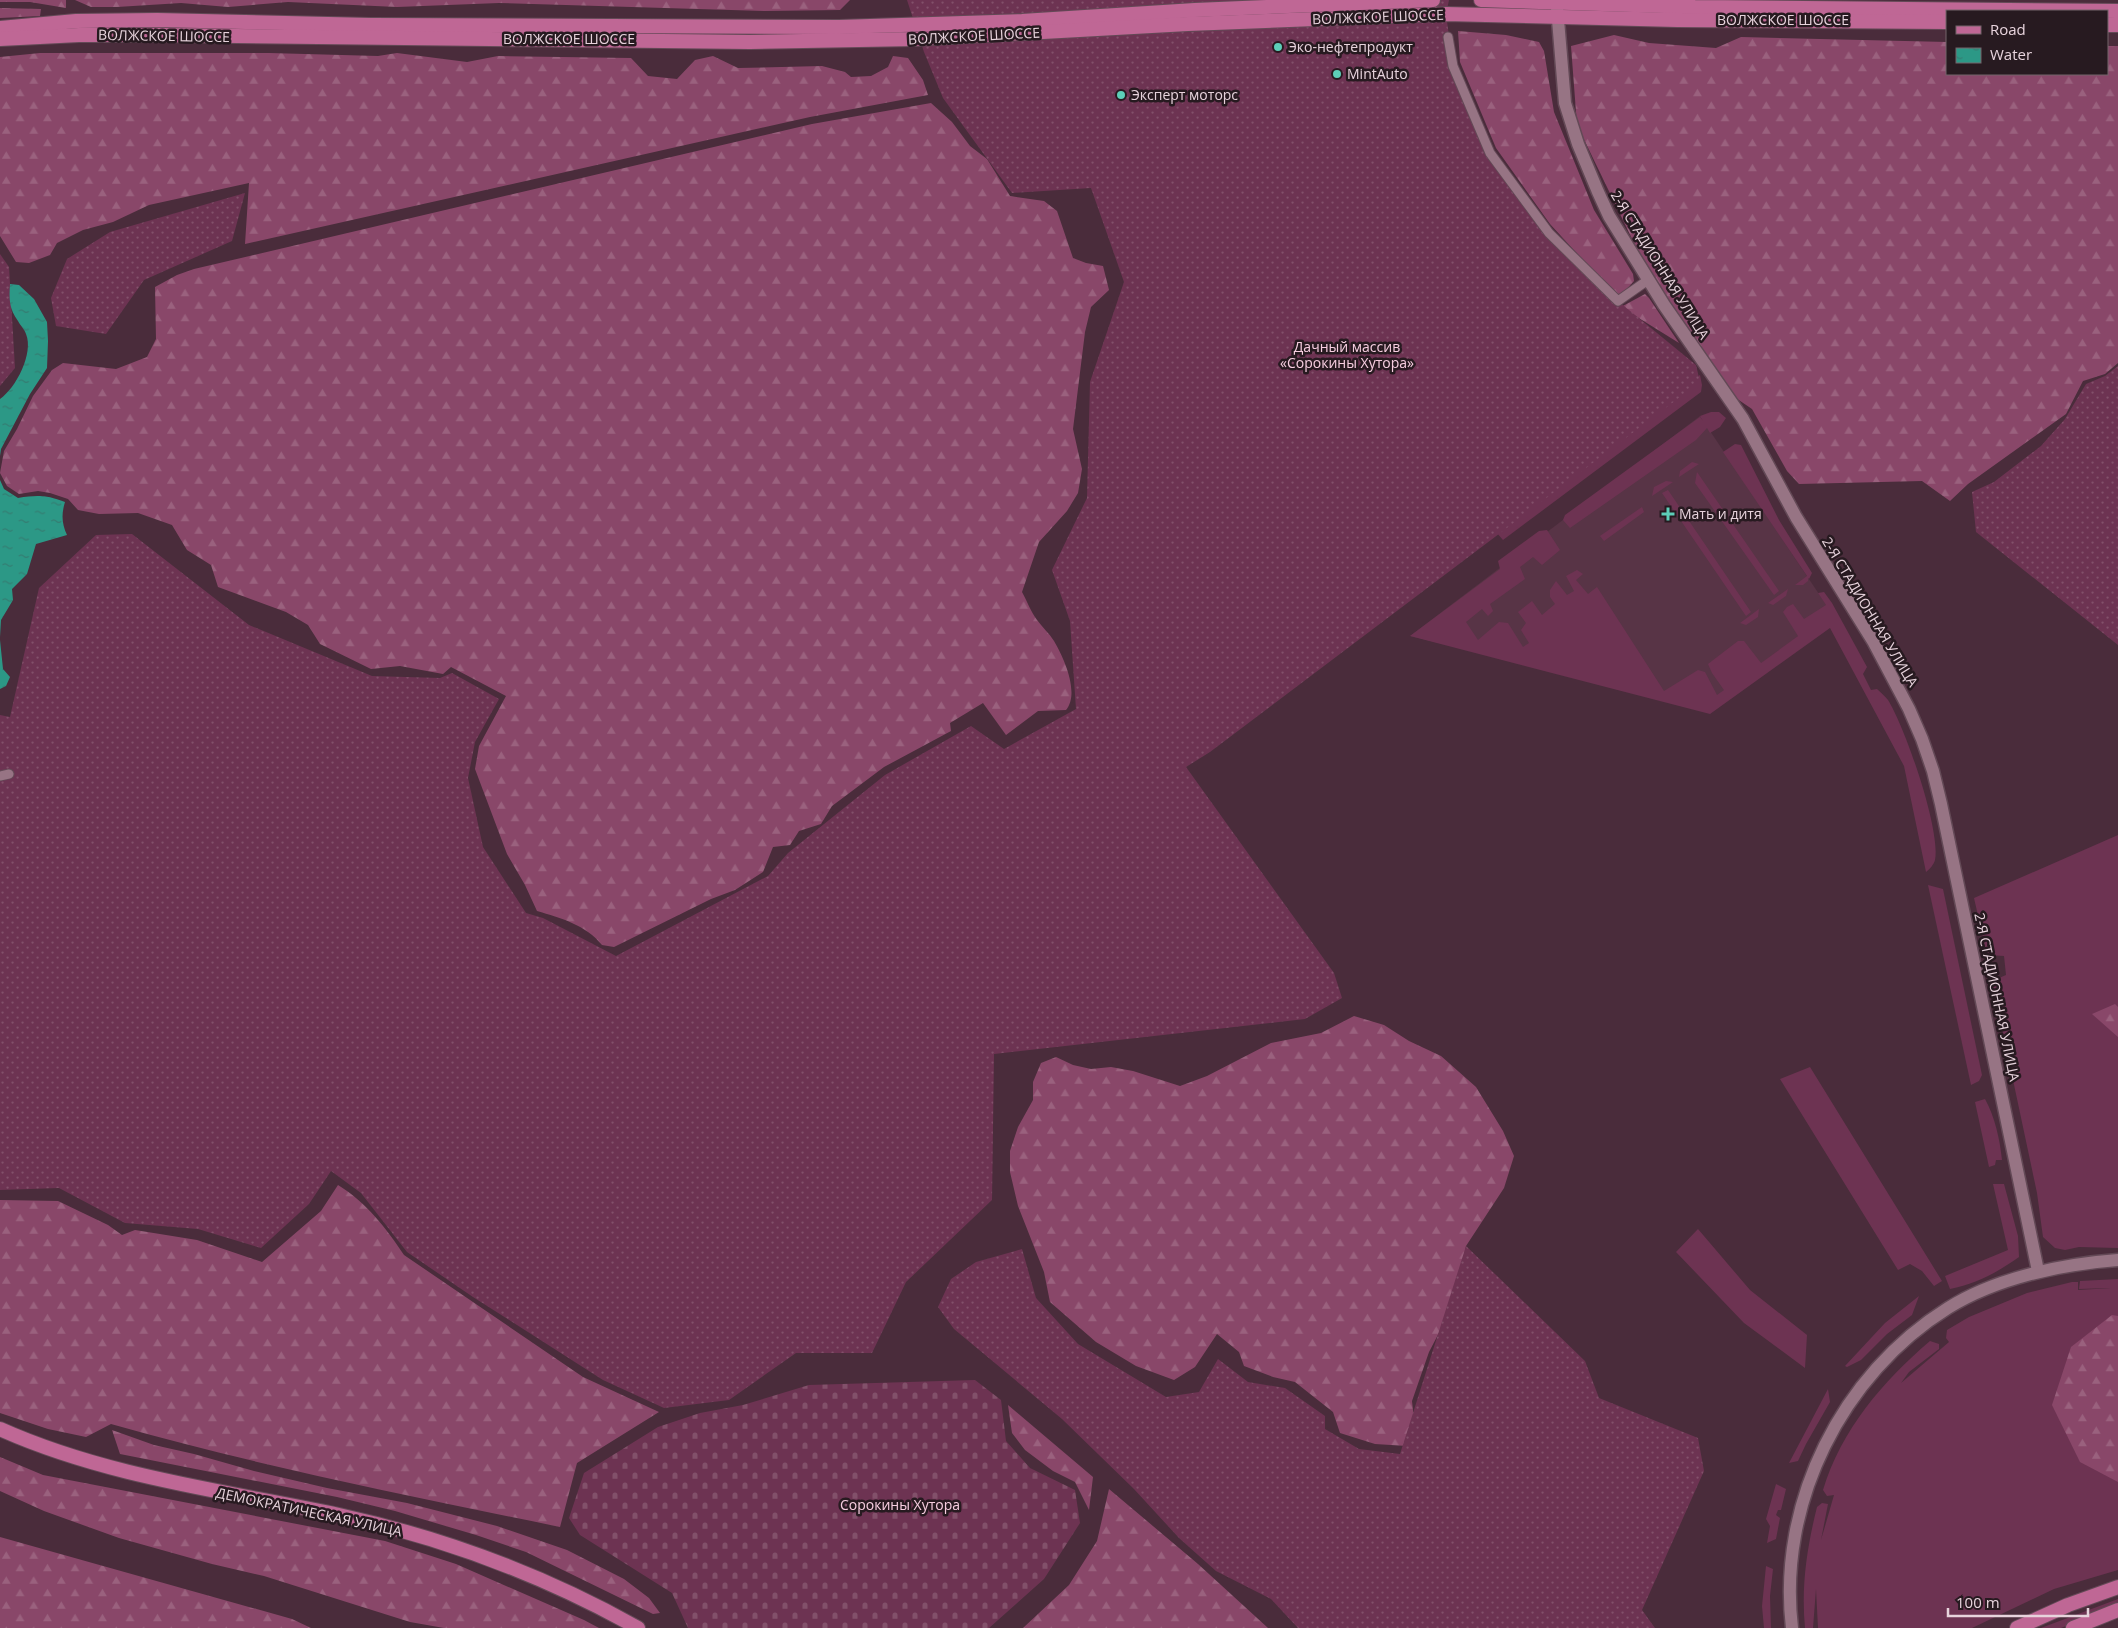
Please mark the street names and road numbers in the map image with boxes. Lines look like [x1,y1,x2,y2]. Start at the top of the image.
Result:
street label: ВОЛЖСКОЕ ШОССЕ [1312,5,1444,28]
street label: ВОЛЖСКОЕ ШОССЕ [1717,10,1849,29]
street label: ВОЛЖСКОЕ ШОССЕ [908,23,1040,48]
street label: ВОЛЖСКОЕ ШОССЕ [98,25,230,46]
street label: ВОЛЖСКОЕ ШОССЕ [503,29,635,48]
street label: 2-Я СТАДИОННАЯ УЛИЦА [1607,187,1714,343]
street label: 2-Я СТАДИОННАЯ УЛИЦА [1818,533,1923,690]
street label: 2-Я СТАДИОННАЯ УЛИЦА [1970,911,2025,1083]
street label: ДЕМОКРАТИЧЕСКАЯ УЛИЦА [214,1483,404,1541]

